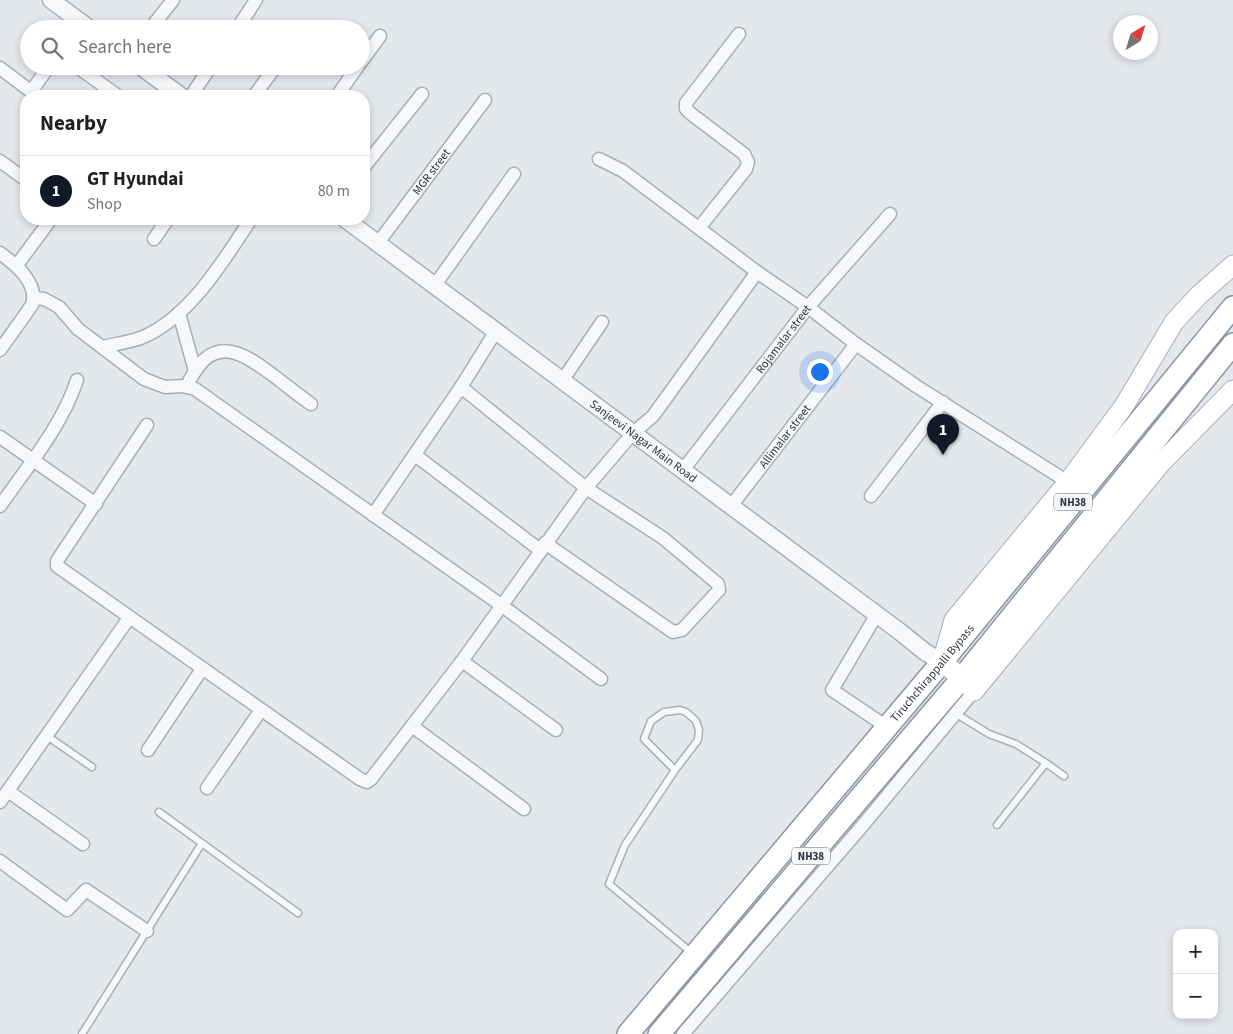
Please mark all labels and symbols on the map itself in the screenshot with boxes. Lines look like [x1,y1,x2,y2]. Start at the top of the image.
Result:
north arrow [1113,15,1158,60]
street label: MGR street [408,145,454,199]
street label: Rojamalar street [751,301,815,377]
your location [807,359,833,385]
street label: Sanjeevi Nagar Main Road [586,395,701,487]
street label: Allimalar street [755,401,815,472]
pin: 1 [927,414,959,455]
road number: NH38 [1054,494,1092,511]
street label: Tiruchchirappalli Bypass [886,621,978,726]
road number: NH38 [792,848,830,864]

